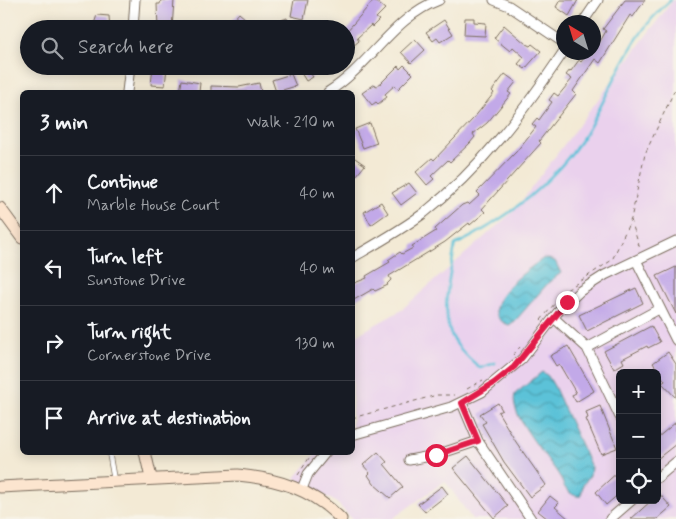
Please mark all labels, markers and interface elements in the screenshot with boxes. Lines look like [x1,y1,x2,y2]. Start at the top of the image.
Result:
north arrow [556,15,601,60]
search box [20,20,355,75]
icon: search [38,34,66,62]
text: Search here [78,35,174,60]
text: 3 min [40,109,88,137]
text: Walk · 210 m [247,112,335,133]
text: Continue [87,170,158,195]
icon: ahead [40,179,68,207]
text: 40 m [299,183,335,204]
text: Marble House Court [87,195,220,216]
text: Turn left [87,245,163,270]
icon: left [40,254,68,282]
text: 40 m [299,258,335,279]
text: Sunstone Drive [87,270,186,291]
route end [556,291,579,314]
text: Turn right [87,320,171,345]
icon: right [40,329,68,357]
text: 130 m [294,333,335,354]
text: Cornerstone Drive [87,345,211,366]
map controls [616,369,661,504]
button: + [616,369,661,414]
icon: arrive [40,404,68,432]
text: Arrive at destination [87,406,251,431]
button: − [616,414,661,459]
route start [425,444,448,467]
button: locate [616,459,661,504]

